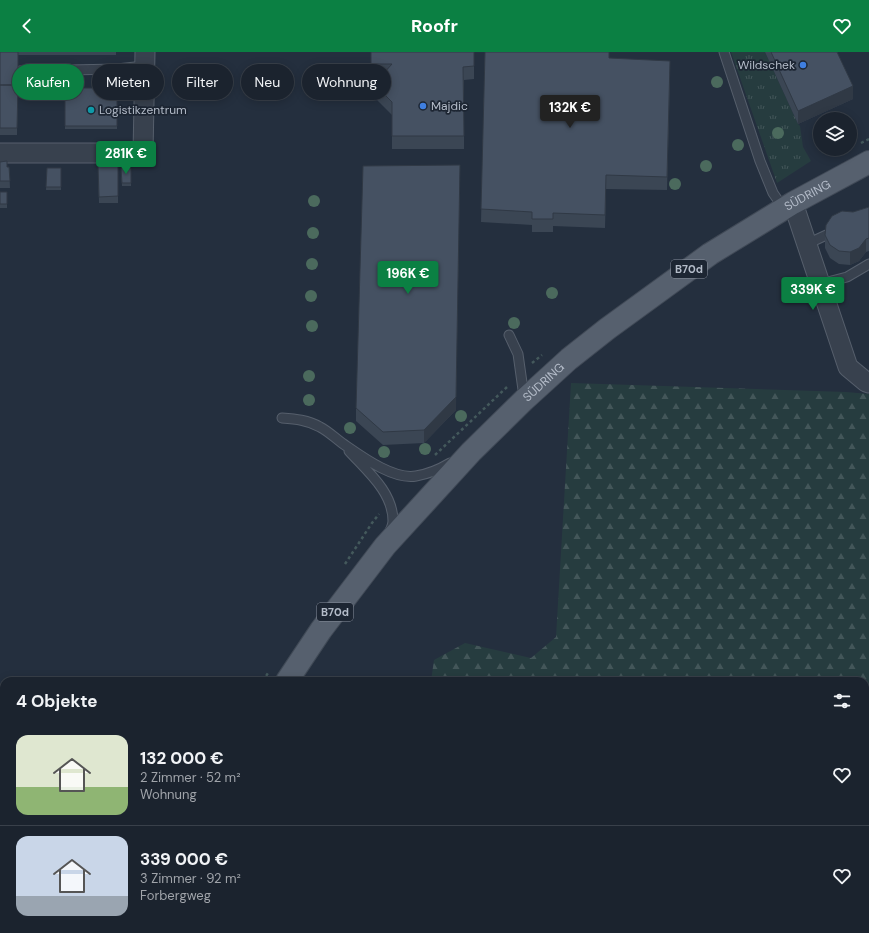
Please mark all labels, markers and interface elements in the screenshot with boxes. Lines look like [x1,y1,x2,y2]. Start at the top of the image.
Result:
text: Roofr [411,14,458,38]
icon: back [16,15,38,37]
icon: heart [831,15,853,37]
place label: Wildschek [738,57,795,73]
marker: Wildschek [798,60,808,70]
chip: Kaufen [12,64,84,100]
chip: Mieten [92,64,164,100]
chip: Filter [172,64,233,100]
chip: Neu [241,64,294,100]
chip: Wohnung [302,64,391,100]
pin: 132K € [537,95,603,129]
place label: Majdic [431,98,468,114]
text: 132K € [549,99,591,116]
marker: Majdic [418,101,428,111]
place label: Logistikzentrum [99,102,187,118]
marker: Logistikzentrum [86,105,96,115]
map controls [813,112,857,156]
button: layers [813,112,857,156]
pin: 281K € [93,141,159,175]
text: 281K € [105,145,147,162]
street label: SÜDRING [781,176,833,214]
road number: B70d [671,260,707,278]
pin: 196K € [375,261,441,295]
text: 196K € [386,265,430,282]
pin: 339K € [780,277,846,311]
text: 339K € [790,281,836,298]
street label: SÜDRING [520,359,568,405]
road number: B70d [317,603,353,621]
text: 4 Objekte [16,690,98,712]
icon: filters [831,690,853,712]
text: 132 000 € [140,747,224,769]
icon: home [48,751,96,799]
icon: heart [831,764,853,786]
text: 2 Zimmer · 52 m² [140,769,240,786]
text: Wohnung [140,786,197,803]
text: 339 000 € [140,848,228,870]
icon: home [48,852,96,900]
icon: heart [831,865,853,887]
text: 3 Zimmer · 92 m² [140,870,241,887]
text: Forbergweg [140,887,211,904]

